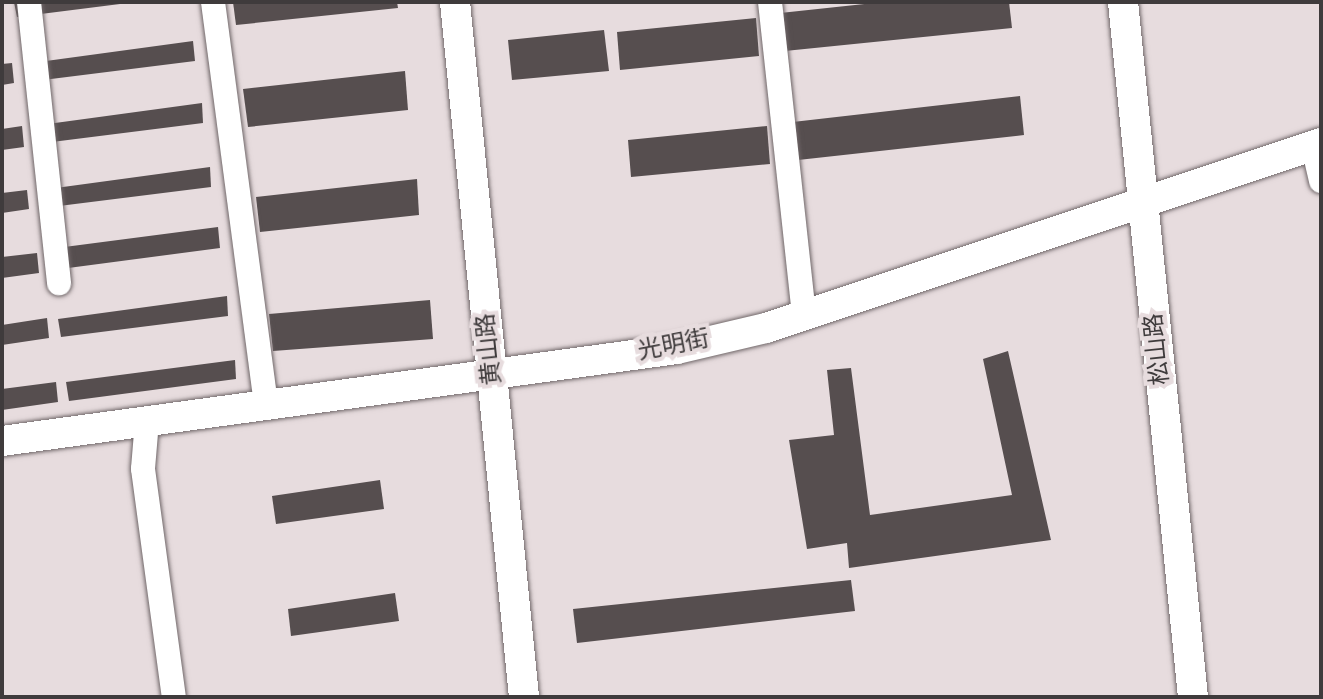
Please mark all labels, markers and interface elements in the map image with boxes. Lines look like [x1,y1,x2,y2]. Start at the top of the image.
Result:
street label: 黄山路 [473,312,509,386]
street label: 松山路 [1141,312,1177,386]
street label: 光明街 [636,326,712,368]

